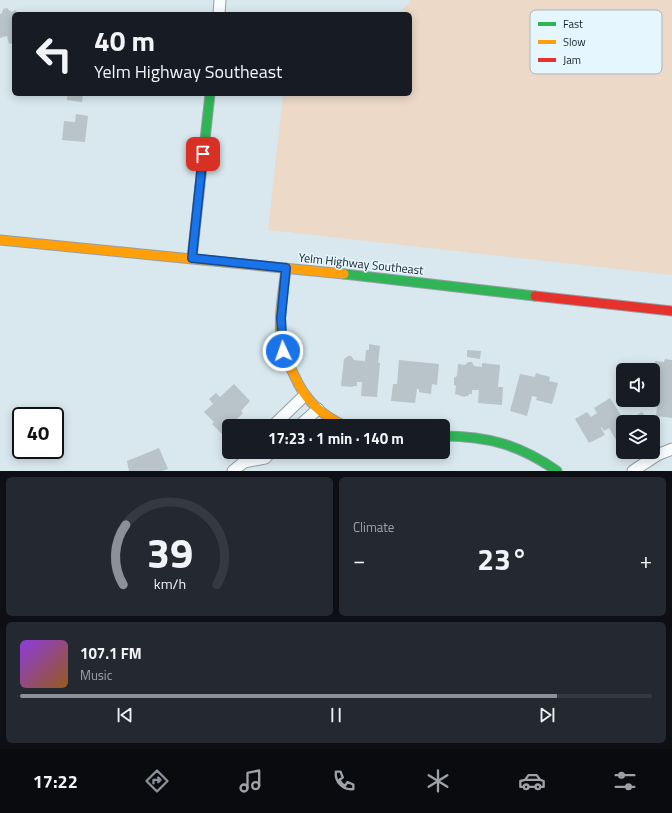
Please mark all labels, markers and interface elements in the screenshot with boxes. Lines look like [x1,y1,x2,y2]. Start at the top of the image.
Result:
legend [530,10,662,74]
text: Fast [563,16,583,32]
text: 40 m [94,19,155,62]
icon: left [28,28,80,80]
text: Slow [563,34,586,50]
text: Jam [563,52,581,68]
text: Yelm Highway Southeast [94,58,282,85]
pin [186,137,220,171]
icon: arrive [192,143,214,165]
street label: Yelm Highway Southeast [298,247,425,280]
position arrow [262,330,304,372]
map controls [616,363,660,459]
button: sound [616,363,660,407]
speed limit sign: 40 [12,407,64,459]
button: layers [616,415,660,459]
text: 17:23 · 1 min · 140 m [268,427,404,450]
text: Climate [353,517,394,537]
text: 39 [146,520,193,583]
text: 23° [477,536,528,582]
text: − [353,543,365,577]
text: + [640,543,652,577]
text: km/h [153,572,186,594]
text: 107.1 FM [80,642,142,665]
text: Music [80,665,112,685]
icon: previous [114,704,136,726]
icon: pause [325,704,347,726]
icon: next [536,704,558,726]
icon: directions [143,767,171,795]
icon: music [237,767,265,795]
icon: phone [330,767,358,795]
icon: climate [424,767,452,795]
icon: car [518,767,546,795]
icon: filters [611,767,639,795]
text: 17:22 [33,768,78,795]

